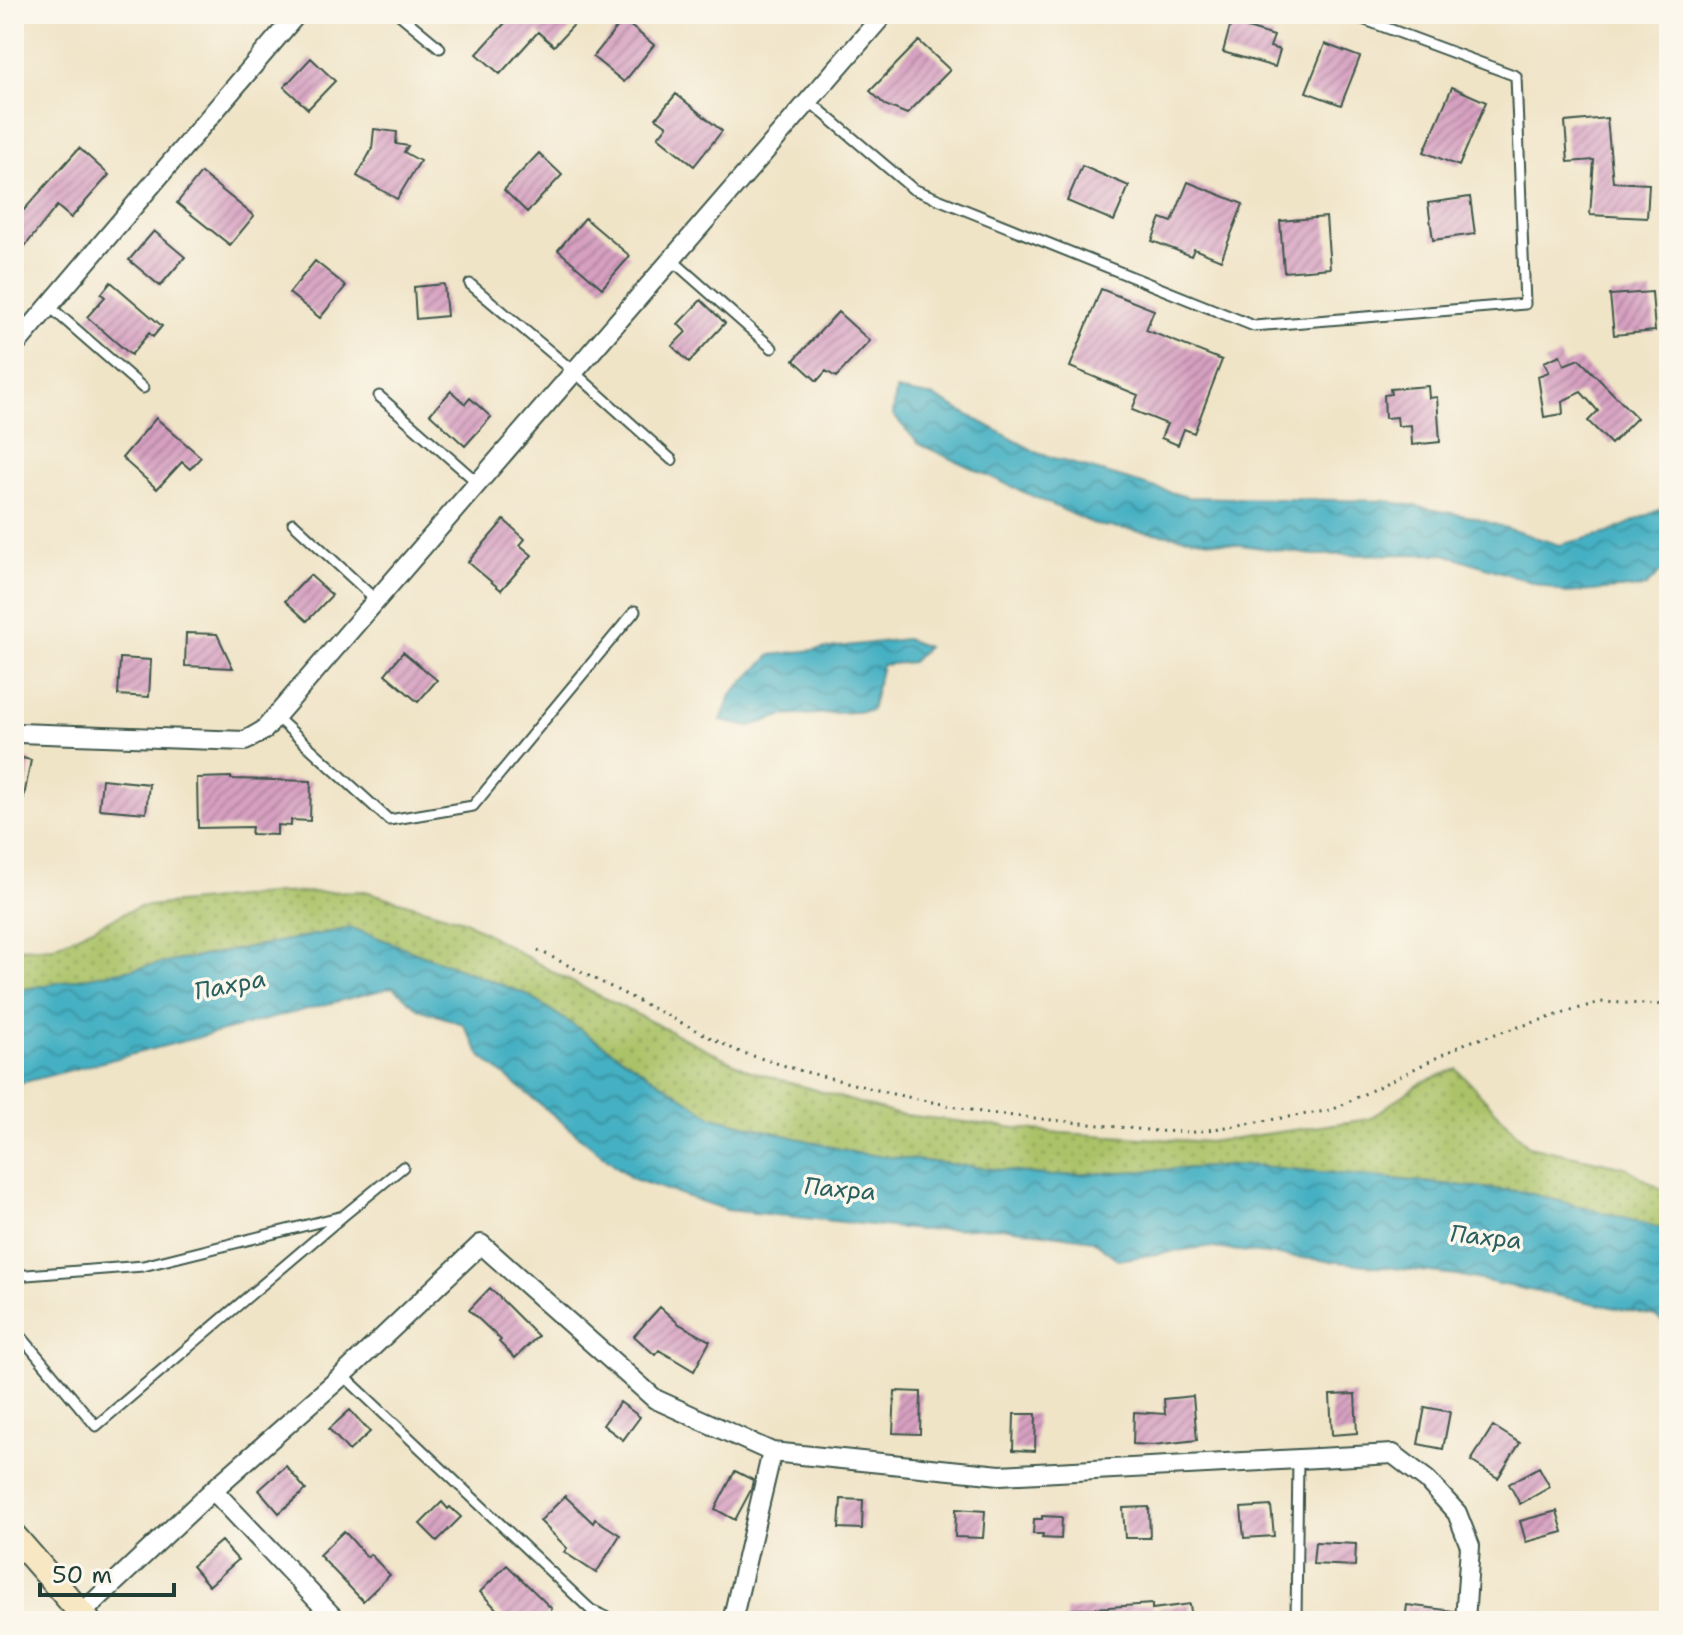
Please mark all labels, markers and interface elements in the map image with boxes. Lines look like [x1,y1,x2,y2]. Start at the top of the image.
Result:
water label: Пахра [191,962,269,1008]
water label: Пахра [803,1170,877,1208]
water label: Пахра [1448,1217,1524,1257]
scale bar [40,1547,174,1597]
text: 50 m [52,1559,112,1591]

